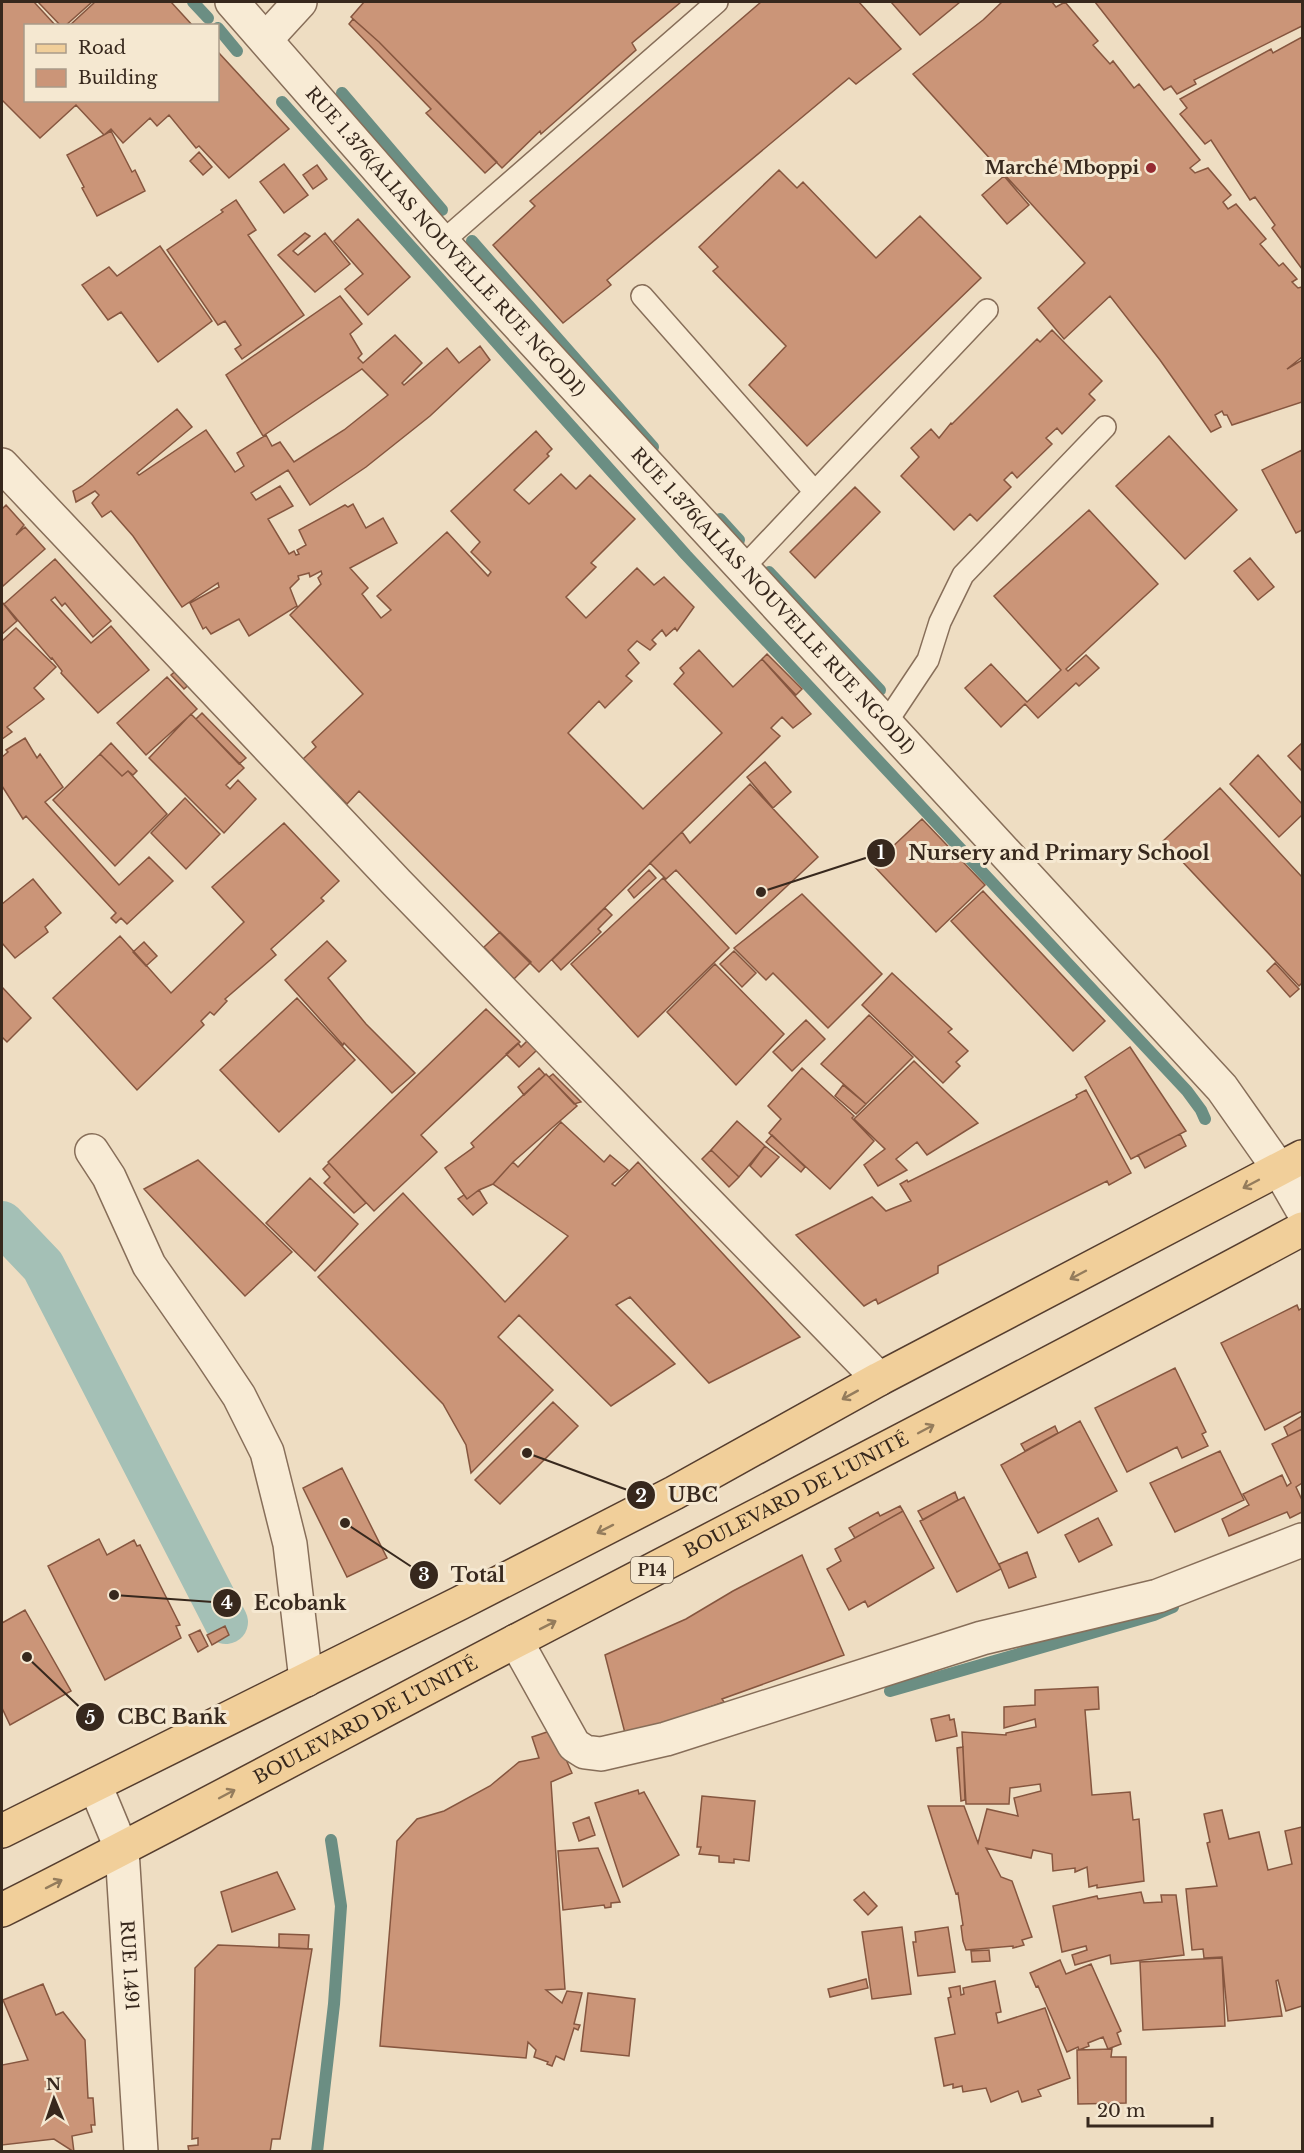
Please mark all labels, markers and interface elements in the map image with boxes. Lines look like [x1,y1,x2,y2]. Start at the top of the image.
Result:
legend [24,24,219,102]
text: Road [78,37,126,59]
text: Building [78,67,157,89]
street label: RUE 1.376(ALIAS NOUVELLE RUE NGODI) [301,83,590,401]
place label: Marché Mboppi [985,157,1139,179]
marker: Marché Mboppi [1144,161,1158,175]
street label: RUE 1.376(ALIAS NOUVELLE RUE NGODI) [626,443,919,758]
callout: Nursery and Primary School [866,834,1222,872]
text: Nursery and Primary School [908,841,1210,865]
text: 1 [877,842,885,864]
one-way arrow [1242,1179,1260,1190]
one-way arrow [1069,1269,1087,1281]
one-way arrow [842,1390,859,1402]
one-way arrow [917,1423,934,1435]
street label: BOULEVARD DE L'UNITÉ [680,1427,912,1563]
callout: UBC [626,1476,730,1514]
text: UBC [668,1483,718,1507]
text: 2 [635,1485,647,1507]
one-way arrow [597,1523,614,1535]
callout: Total [409,1556,517,1594]
road number: P14 [631,1557,673,1583]
text: Total [451,1563,505,1587]
text: 3 [418,1564,430,1586]
callout: Ecobank [212,1584,358,1622]
text: Ecobank [254,1591,347,1615]
text: 4 [221,1592,233,1614]
one-way arrow [538,1618,556,1630]
street label: BOULEVARD DE L'UNITÉ [250,1651,481,1789]
callout: CBC Bank [75,1698,238,1736]
text: CBC Bank [117,1705,227,1729]
text: 5 [85,1707,95,1729]
one-way arrow [218,1788,236,1800]
one-way arrow [44,1878,62,1890]
street label: RUE 1.491 [115,1920,143,2011]
north arrow [24,2069,84,2129]
text: N [46,2074,61,2094]
scale bar [1088,2090,1212,2128]
text: 20 m [1097,2100,1145,2122]

